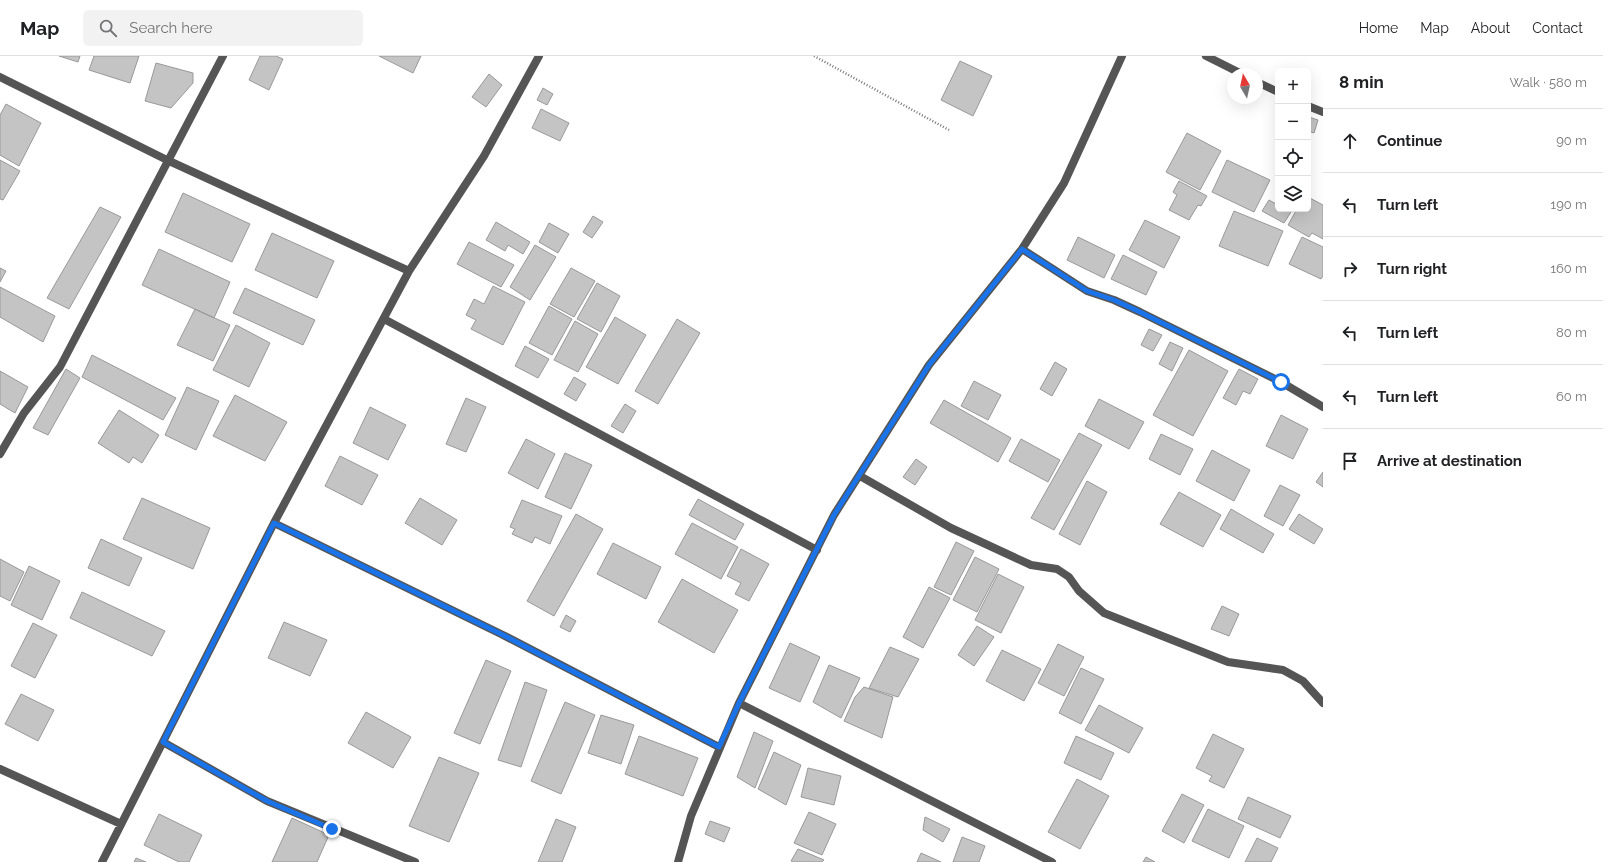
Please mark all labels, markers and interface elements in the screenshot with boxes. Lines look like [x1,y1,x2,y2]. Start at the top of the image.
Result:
search box [83,10,363,46]
text: Map [20,17,59,39]
icon: search [97,17,119,39]
text: Search here [129,19,213,37]
text: Home [1359,20,1398,36]
text: Map [1420,20,1449,36]
text: About [1471,20,1510,36]
text: Contact [1532,20,1583,36]
north arrow [1227,68,1263,104]
map controls [1275,68,1311,212]
button: + [1275,68,1311,104]
text: 8 min [1339,72,1384,92]
text: Walk · 580 m [1509,75,1587,90]
button: − [1275,104,1311,140]
icon: ahead [1339,130,1361,152]
text: Continue [1377,132,1442,150]
text: 90 m [1556,133,1587,148]
button: locate [1275,140,1311,176]
button: layers [1275,176,1311,212]
icon: left [1339,194,1361,216]
text: Turn left [1377,196,1438,214]
text: 190 m [1551,197,1587,212]
icon: right [1339,258,1361,280]
text: Turn right [1377,260,1447,278]
text: 160 m [1550,261,1587,276]
icon: left [1339,322,1361,344]
text: Turn left [1377,324,1438,342]
text: 80 m [1556,325,1587,340]
route start [1272,373,1290,391]
icon: left [1339,386,1361,408]
text: Turn left [1377,388,1438,406]
text: 60 m [1556,389,1587,404]
icon: arrive [1339,450,1361,472]
text: Arrive at destination [1377,452,1522,470]
route end [323,820,341,838]

